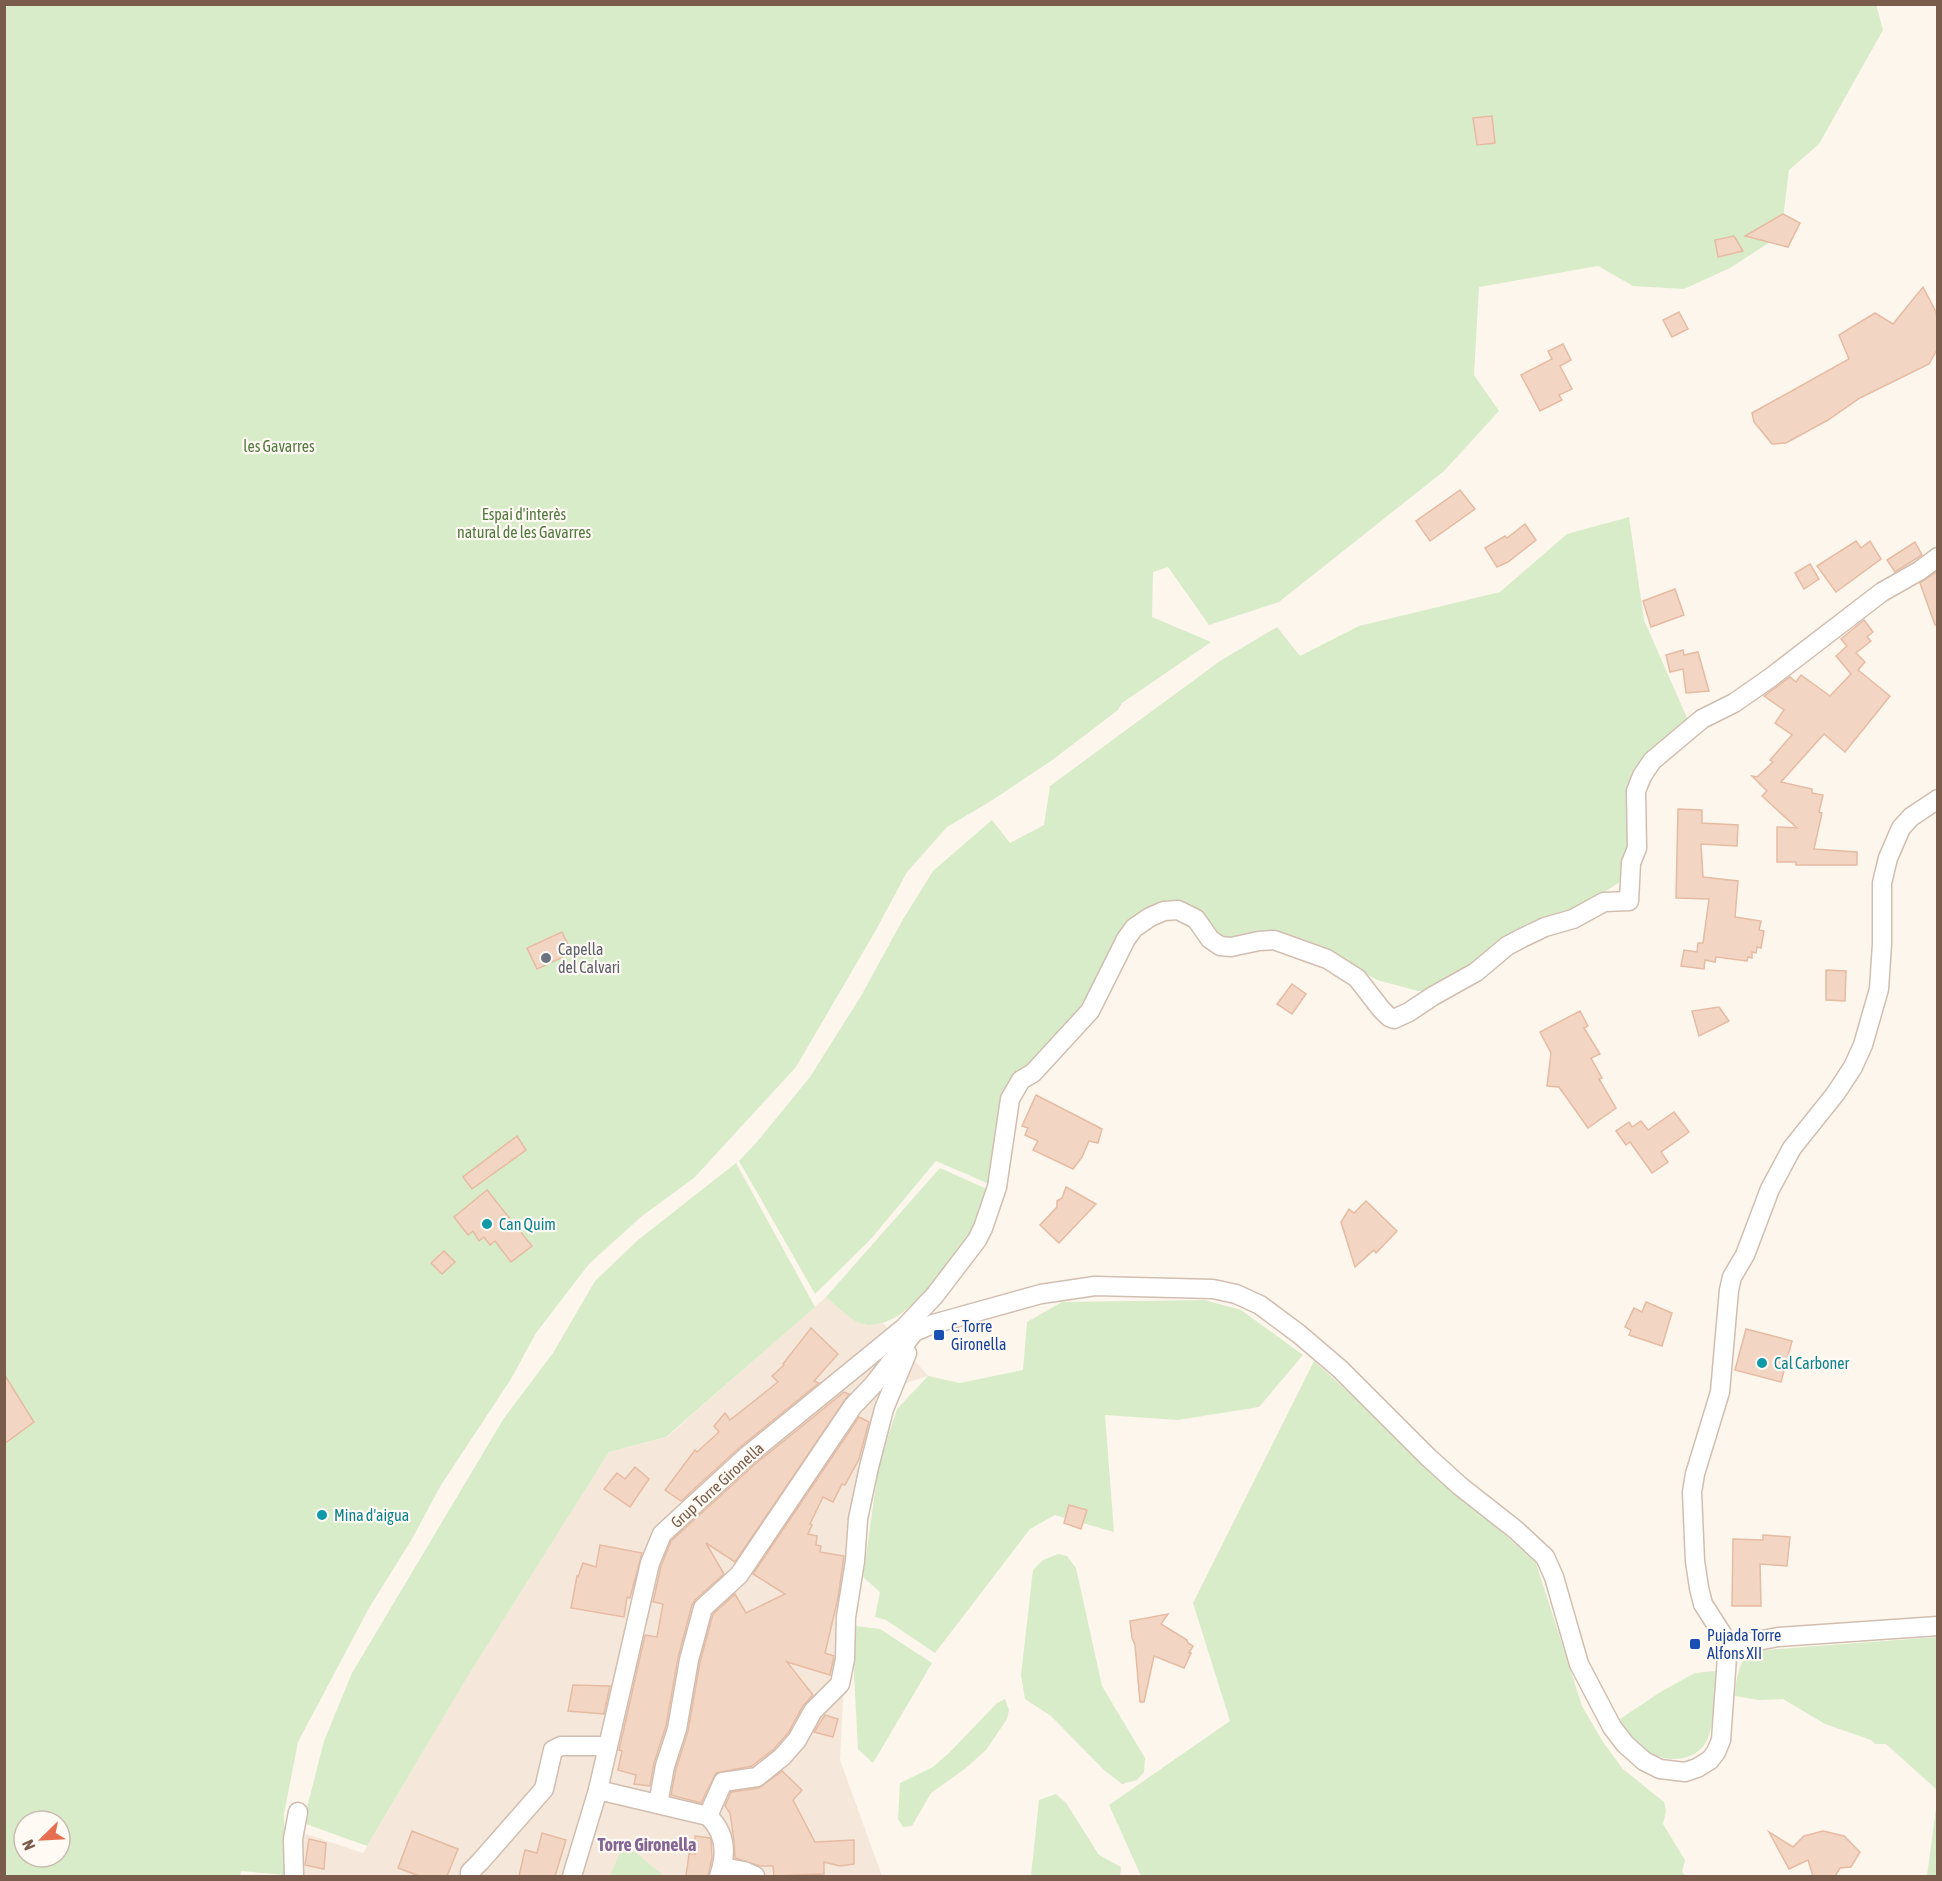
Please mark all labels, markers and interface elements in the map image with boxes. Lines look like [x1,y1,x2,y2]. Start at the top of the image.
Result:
park label: les Gavarres [243,437,315,455]
park label: Espai d'interès natural de les Gavarres [457,505,591,541]
place label: Capella del Calvari [558,940,620,976]
marker: Capella del Calvari [539,951,553,965]
place label: Can Quim [499,1215,556,1233]
marker: Can Quim [480,1217,494,1231]
place label: c. Torre Gironella [951,1317,1006,1353]
marker: c. Torre Gironella [932,1328,946,1342]
place label: Cal Carboner [1774,1354,1850,1372]
marker: Cal Carboner [1755,1356,1769,1370]
street label: Grup Torre Gironella [667,1439,768,1532]
place label: Mina d'aigua [334,1506,409,1525]
marker: Mina d'aigua [315,1508,329,1522]
place label: Pujada Torre Alfons XII [1707,1626,1781,1662]
marker: Pujada Torre Alfons XII [1688,1637,1702,1651]
north arrow [12,1809,72,1869]
district label: Torre Gironella [598,1834,696,1855]
text: N [18,1837,38,1853]

